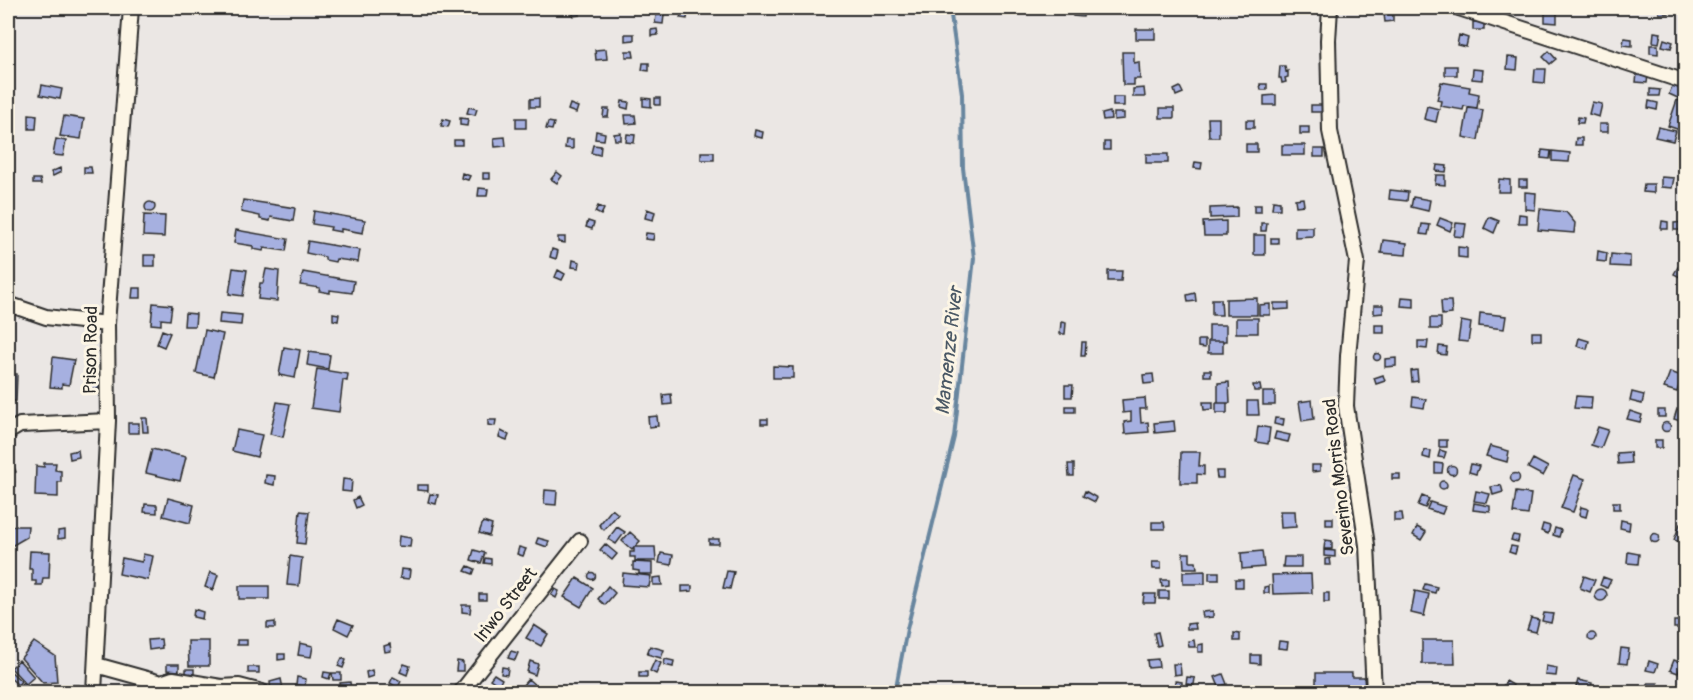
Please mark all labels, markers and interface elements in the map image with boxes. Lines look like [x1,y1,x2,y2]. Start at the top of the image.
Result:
water label: Mamenze River [930,283,968,416]
street label: Prison Road [79,306,103,394]
street label: Severino Morris Road [1318,397,1360,557]
street label: Iriwo Street [469,562,543,647]

